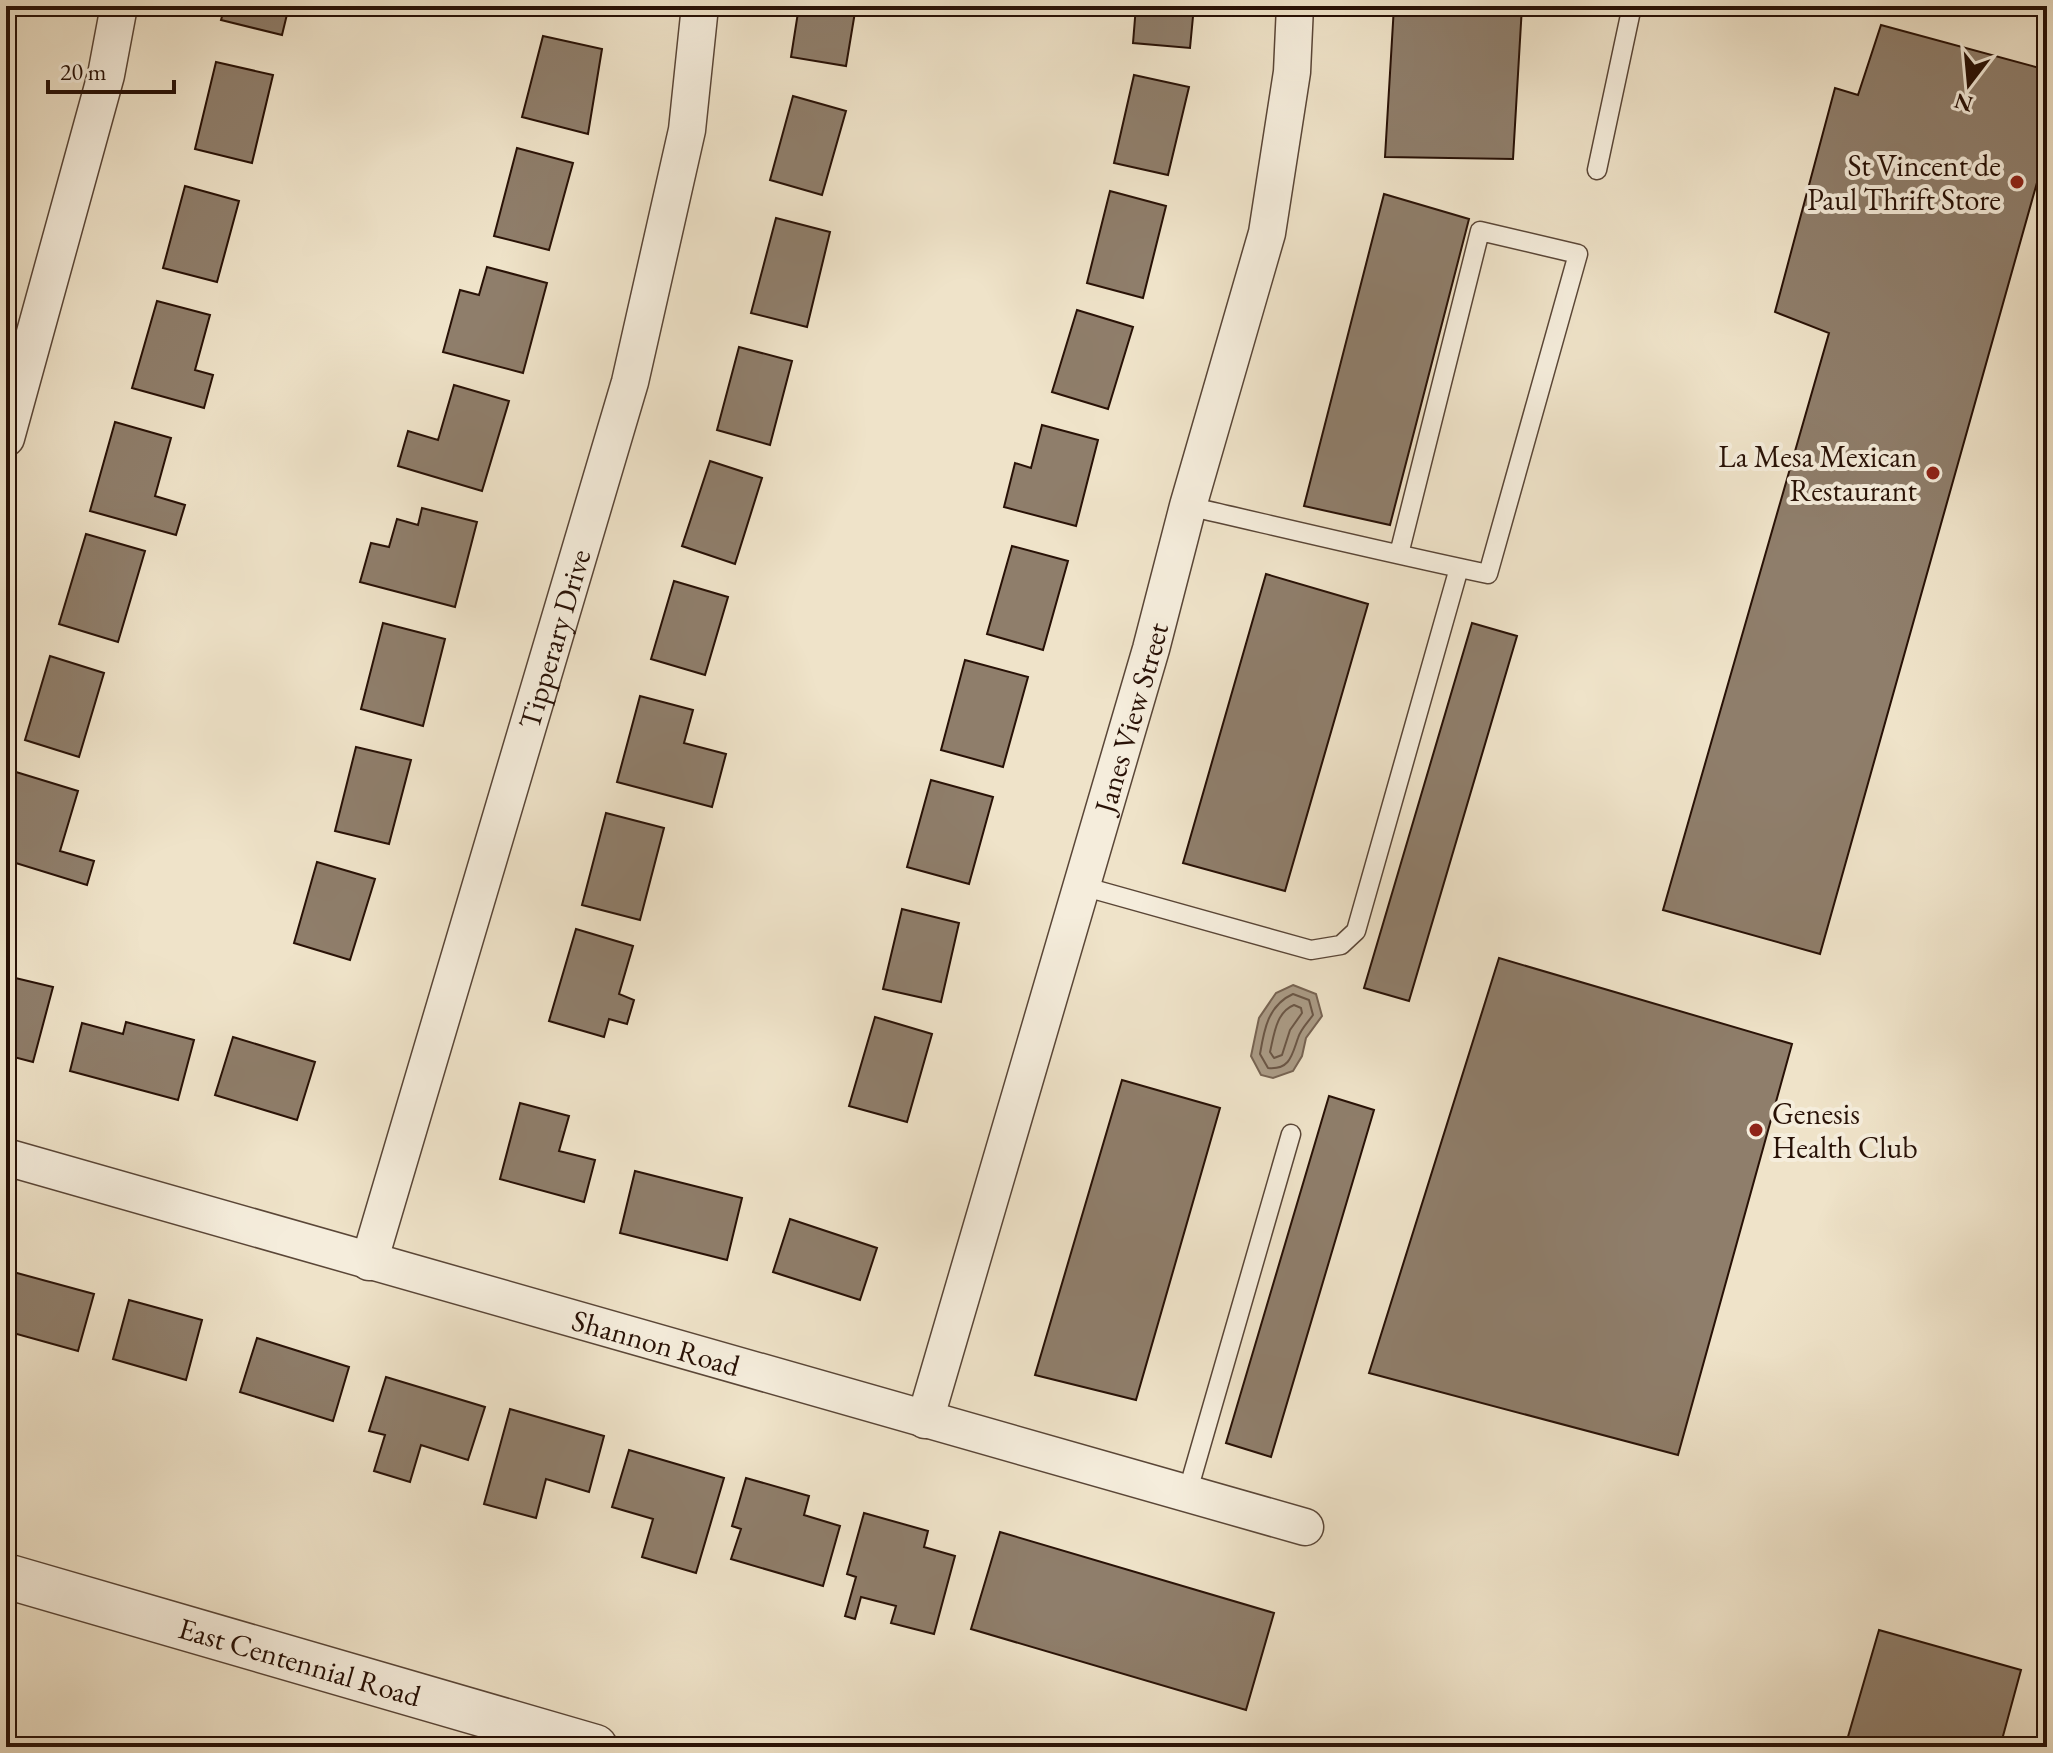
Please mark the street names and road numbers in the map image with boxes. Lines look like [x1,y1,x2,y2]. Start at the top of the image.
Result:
street label: Tipperary Drive [509,544,599,733]
street label: Janes View Street [1084,618,1177,820]
street label: Shannon Road [568,1300,745,1385]
street label: East Centennial Road [174,1608,426,1715]

